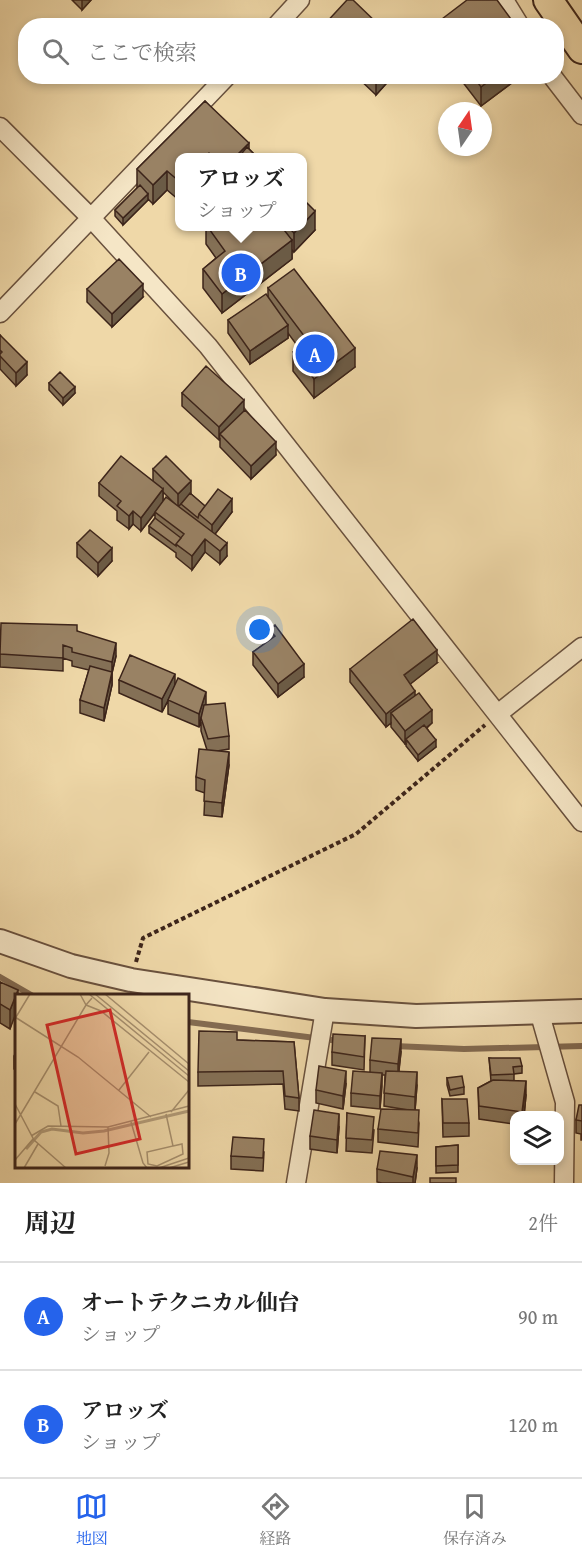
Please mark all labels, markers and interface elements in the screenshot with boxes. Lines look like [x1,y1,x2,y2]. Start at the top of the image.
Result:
search box [18,18,564,84]
icon: search [39,35,72,68]
text: ここで検索 [87,36,197,68]
north arrow [438,102,492,156]
popup [175,153,307,231]
text: アロッズ [197,162,285,194]
text: ショップ [197,195,277,224]
pin: B [222,250,260,296]
pin: A [296,332,334,376]
your location [245,615,274,644]
inset map [15,994,189,1168]
map controls [510,1111,564,1165]
button: layers [510,1111,564,1165]
text: 周辺 [24,1203,76,1242]
text: 2件 [528,1208,558,1237]
text: オートテクニカル仙台 [81,1286,300,1318]
text: A [37,1302,50,1331]
text: 90 m [518,1302,558,1331]
text: ショップ [81,1319,161,1348]
text: アロッズ [81,1394,169,1426]
text: B [37,1410,50,1439]
text: 120 m [508,1410,558,1439]
text: ショップ [81,1427,161,1456]
tab: 地図 [75,1490,108,1550]
tab: 経路 [259,1490,292,1550]
tab: 保存済み [443,1490,507,1550]

